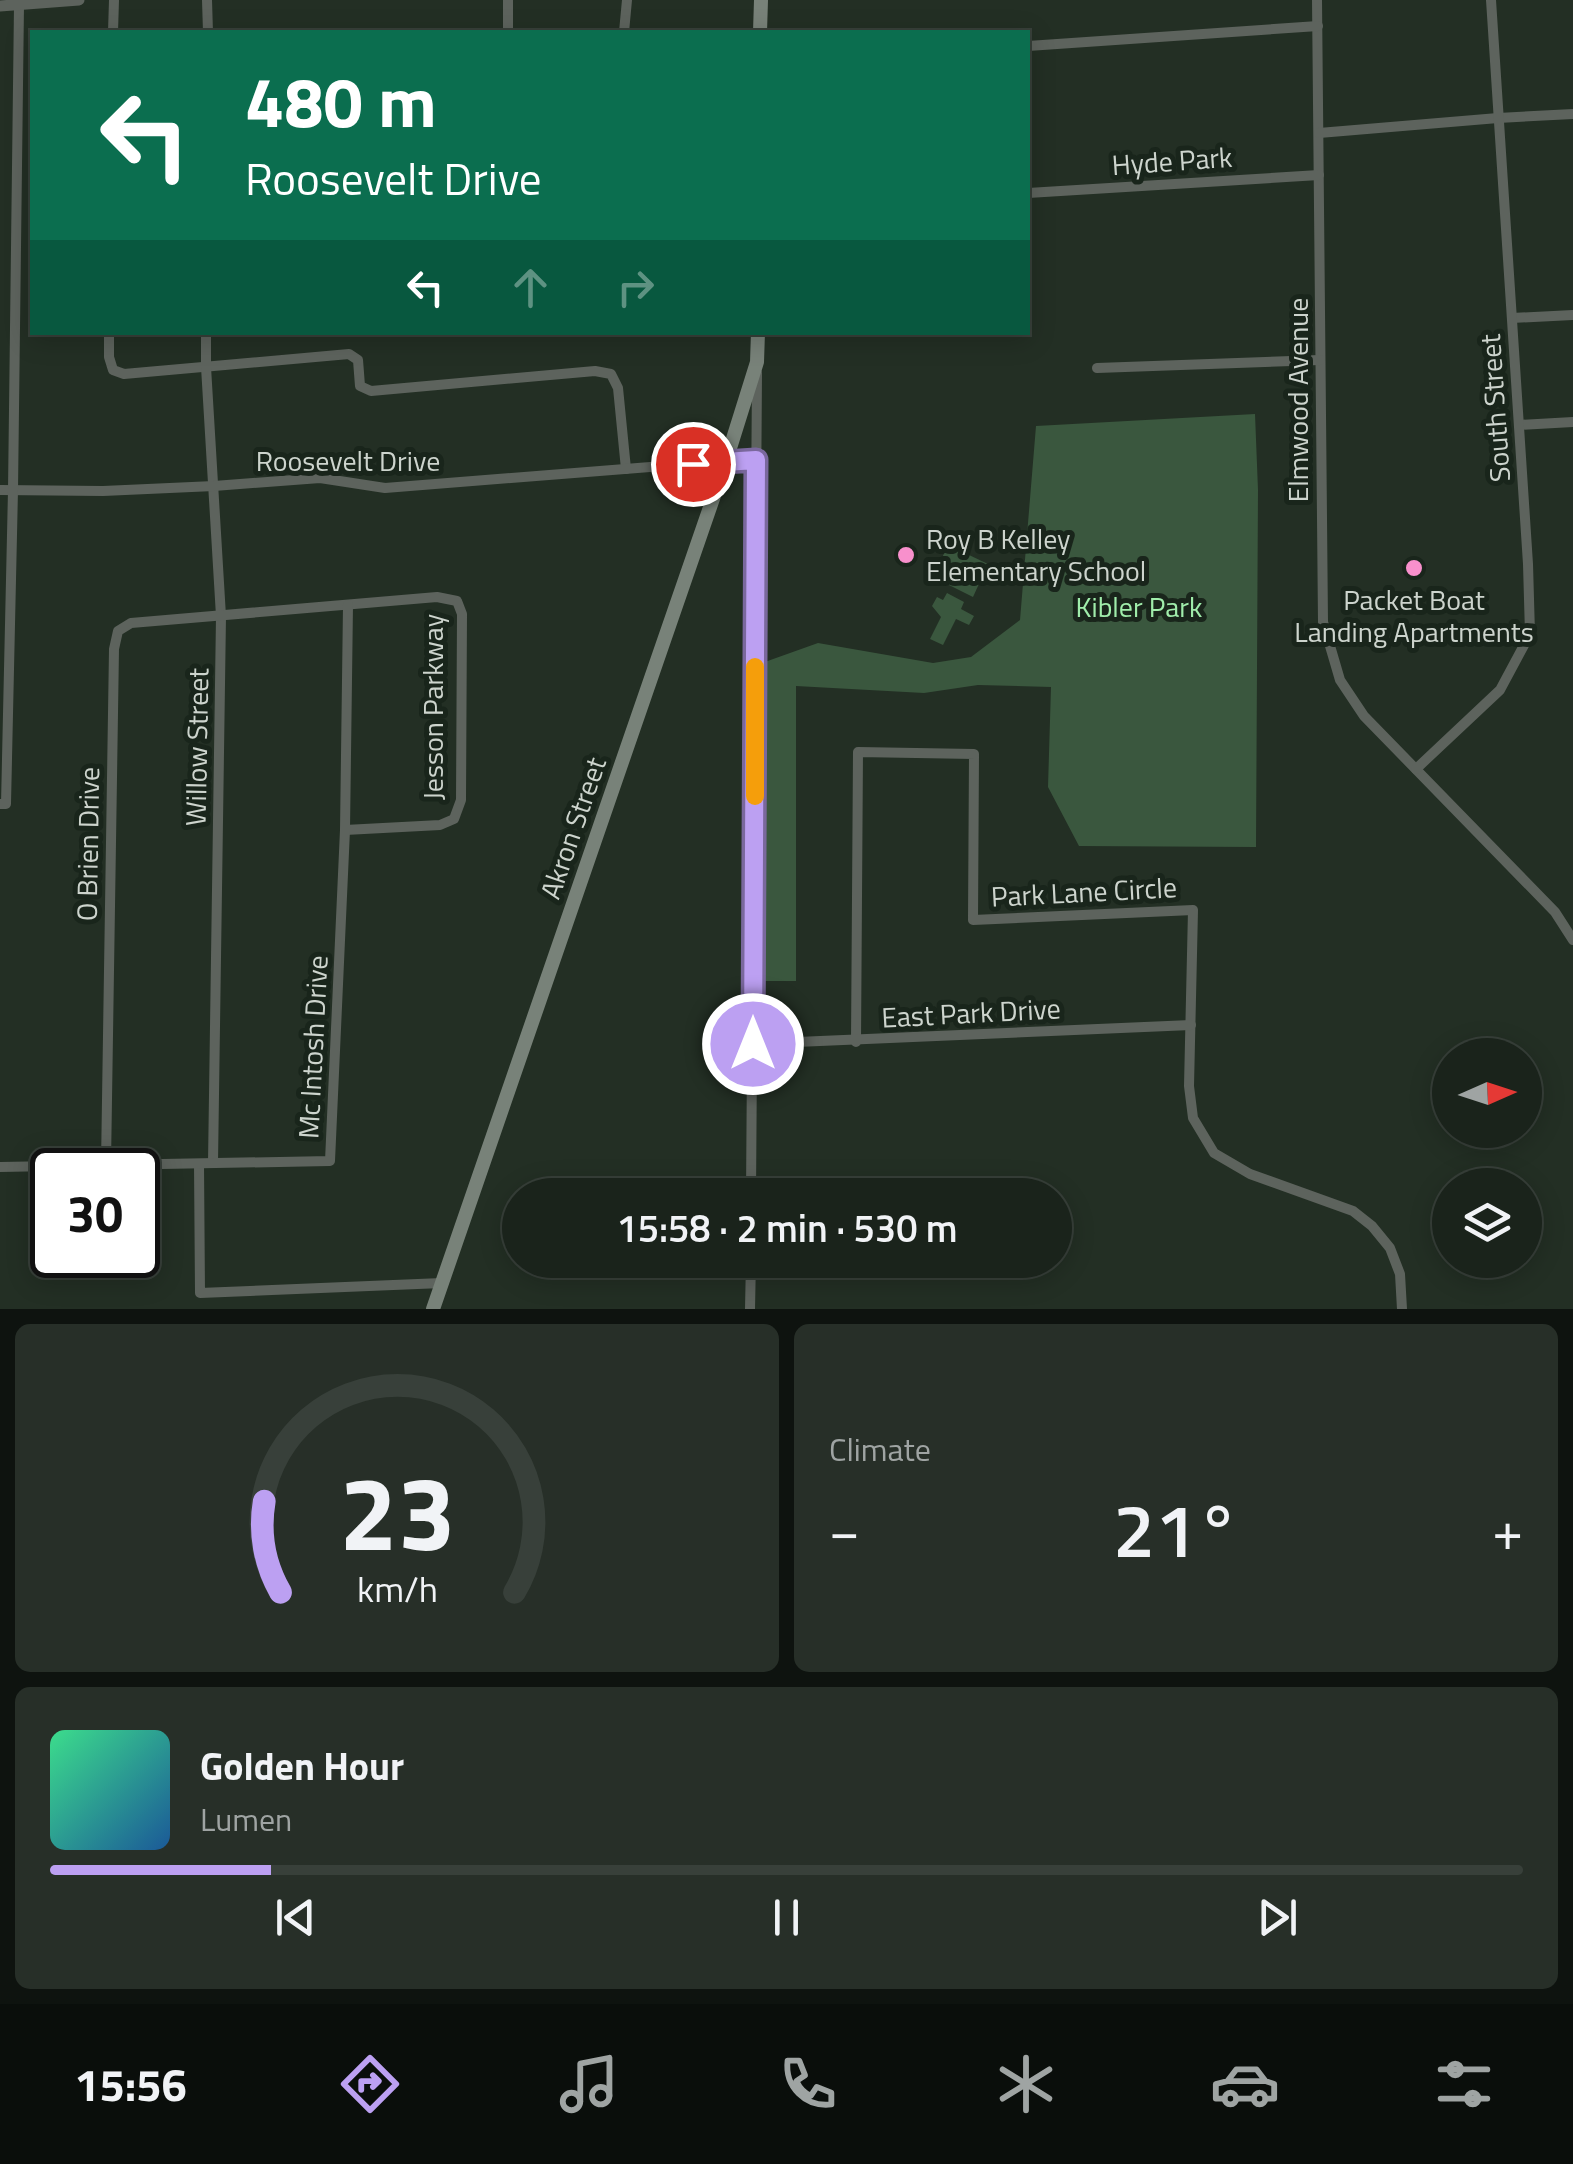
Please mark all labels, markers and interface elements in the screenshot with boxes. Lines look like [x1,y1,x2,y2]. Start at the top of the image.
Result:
text: 480 m [245,48,437,154]
icon: left [80,70,210,200]
street label: Hyde Park [1110,135,1234,186]
text: Roosevelt Drive [245,144,542,212]
icon: left [398,260,453,315]
icon: ahead [503,260,558,315]
icon: right [608,260,663,315]
street label: Elmwood Avenue [1276,298,1319,502]
street label: South Street [1468,333,1521,483]
pin [651,422,736,507]
icon: arrive [666,437,721,492]
street label: Roosevelt Drive [256,439,440,482]
place label: Roy B Kelley Elementary School [926,517,1146,592]
marker: Roy B Kelley Elementary School [895,544,917,566]
marker: Packet Boat Landing Apartments [1403,557,1425,579]
place label: Packet Boat Landing Apartments [1294,578,1534,653]
park label: Kibler Park [1076,585,1202,628]
street label: Jesson Parkway [411,614,454,800]
street label: Willow Street [174,667,219,826]
street label: Akron Street [528,751,617,905]
street label: O Brien Drive [65,766,110,921]
street label: Park Lane Circle [990,865,1178,918]
street label: Mc Intosh Drive [286,954,339,1140]
street label: East Park Drive [880,986,1062,1039]
position arrow [701,992,805,1096]
north arrow [1432,1038,1542,1148]
map controls [1432,1038,1542,1278]
speed limit sign: 30 [30,1148,160,1278]
button: layers [1432,1168,1542,1278]
text: 15:58 · 2 min · 530 m [616,1199,958,1257]
text: Climate [829,1425,931,1473]
text: 23 [339,1432,455,1590]
text: 21° [1113,1472,1239,1586]
text: − [829,1488,860,1571]
text: + [1492,1488,1523,1571]
text: km/h [357,1561,437,1616]
text: Golden Hour [200,1737,404,1795]
text: Lumen [200,1795,292,1843]
icon: previous [268,1890,323,1945]
icon: pause [759,1890,814,1945]
icon: next [1250,1890,1305,1945]
icon: directions [335,2049,405,2119]
icon: music [554,2049,624,2119]
icon: phone [773,2049,843,2119]
icon: climate [991,2049,1061,2119]
icon: car [1210,2049,1280,2119]
icon: filters [1429,2049,1499,2119]
text: 15:56 [74,2050,187,2118]

